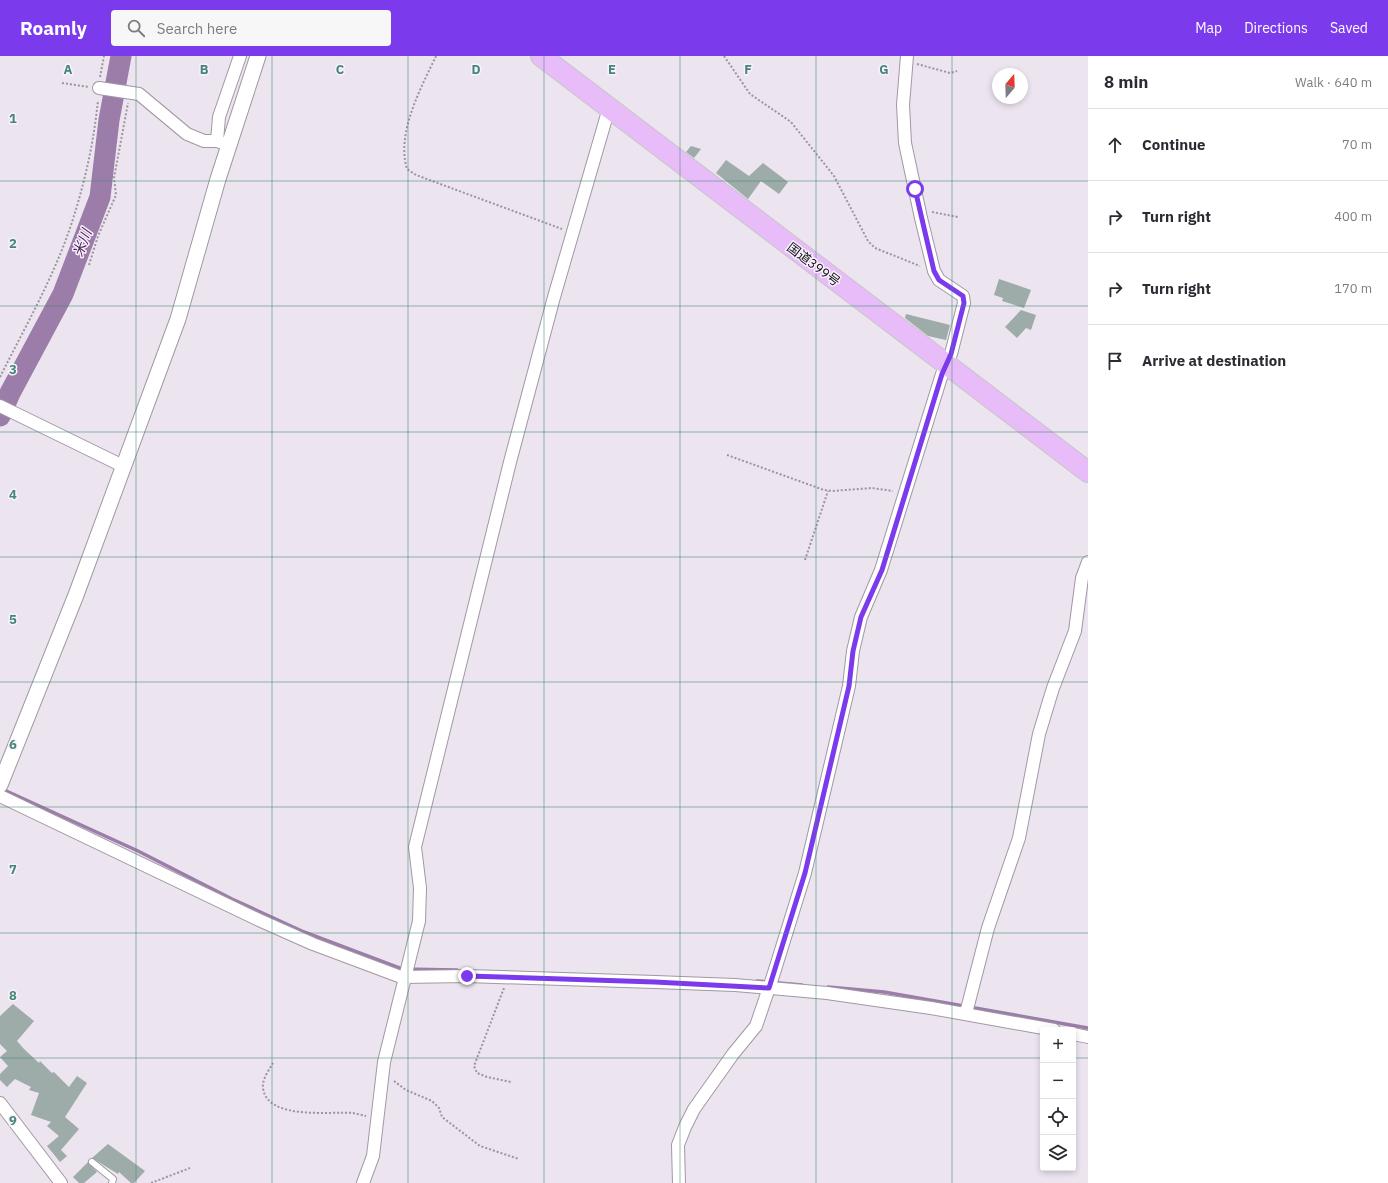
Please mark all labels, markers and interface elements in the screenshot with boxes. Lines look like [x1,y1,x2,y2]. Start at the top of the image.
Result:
search box [111,10,391,46]
text: Roamly [20,16,87,40]
icon: search [125,17,147,39]
text: Search here [157,19,237,38]
text: Map [1195,19,1222,37]
text: Directions [1244,19,1308,37]
text: Saved [1330,19,1368,37]
text: A [64,61,73,78]
text: B [200,61,209,78]
text: C [336,61,345,78]
text: D [471,61,481,78]
text: E [608,61,616,78]
text: F [744,61,752,78]
text: G [879,61,889,78]
north arrow [992,68,1028,104]
text: 8 min [1104,71,1148,93]
text: Walk · 640 m [1295,74,1372,91]
text: 1 [9,110,17,127]
icon: ahead [1104,134,1126,156]
text: Continue [1142,135,1206,154]
text: 70 m [1342,136,1372,153]
route start [906,180,924,198]
icon: right [1104,206,1126,228]
text: Turn right [1142,207,1211,226]
text: 400 m [1334,208,1372,225]
water label: 米川 [69,225,96,259]
text: 2 [9,235,17,252]
street label: 国道399号 [784,239,844,290]
icon: right [1104,278,1126,300]
text: Turn right [1142,279,1211,298]
text: 170 m [1334,280,1372,297]
icon: arrive [1104,350,1126,372]
text: Arrive at destination [1142,351,1286,370]
text: 3 [9,361,17,378]
text: 4 [9,486,17,503]
text: 5 [9,611,17,628]
text: 6 [9,736,17,753]
text: 7 [9,861,17,878]
route end [458,967,476,985]
text: 8 [9,987,17,1004]
map controls [1040,1027,1076,1171]
button: + [1040,1027,1076,1063]
button: − [1040,1063,1076,1099]
button: locate [1040,1099,1076,1135]
text: 9 [9,1112,17,1129]
button: layers [1040,1135,1076,1171]

